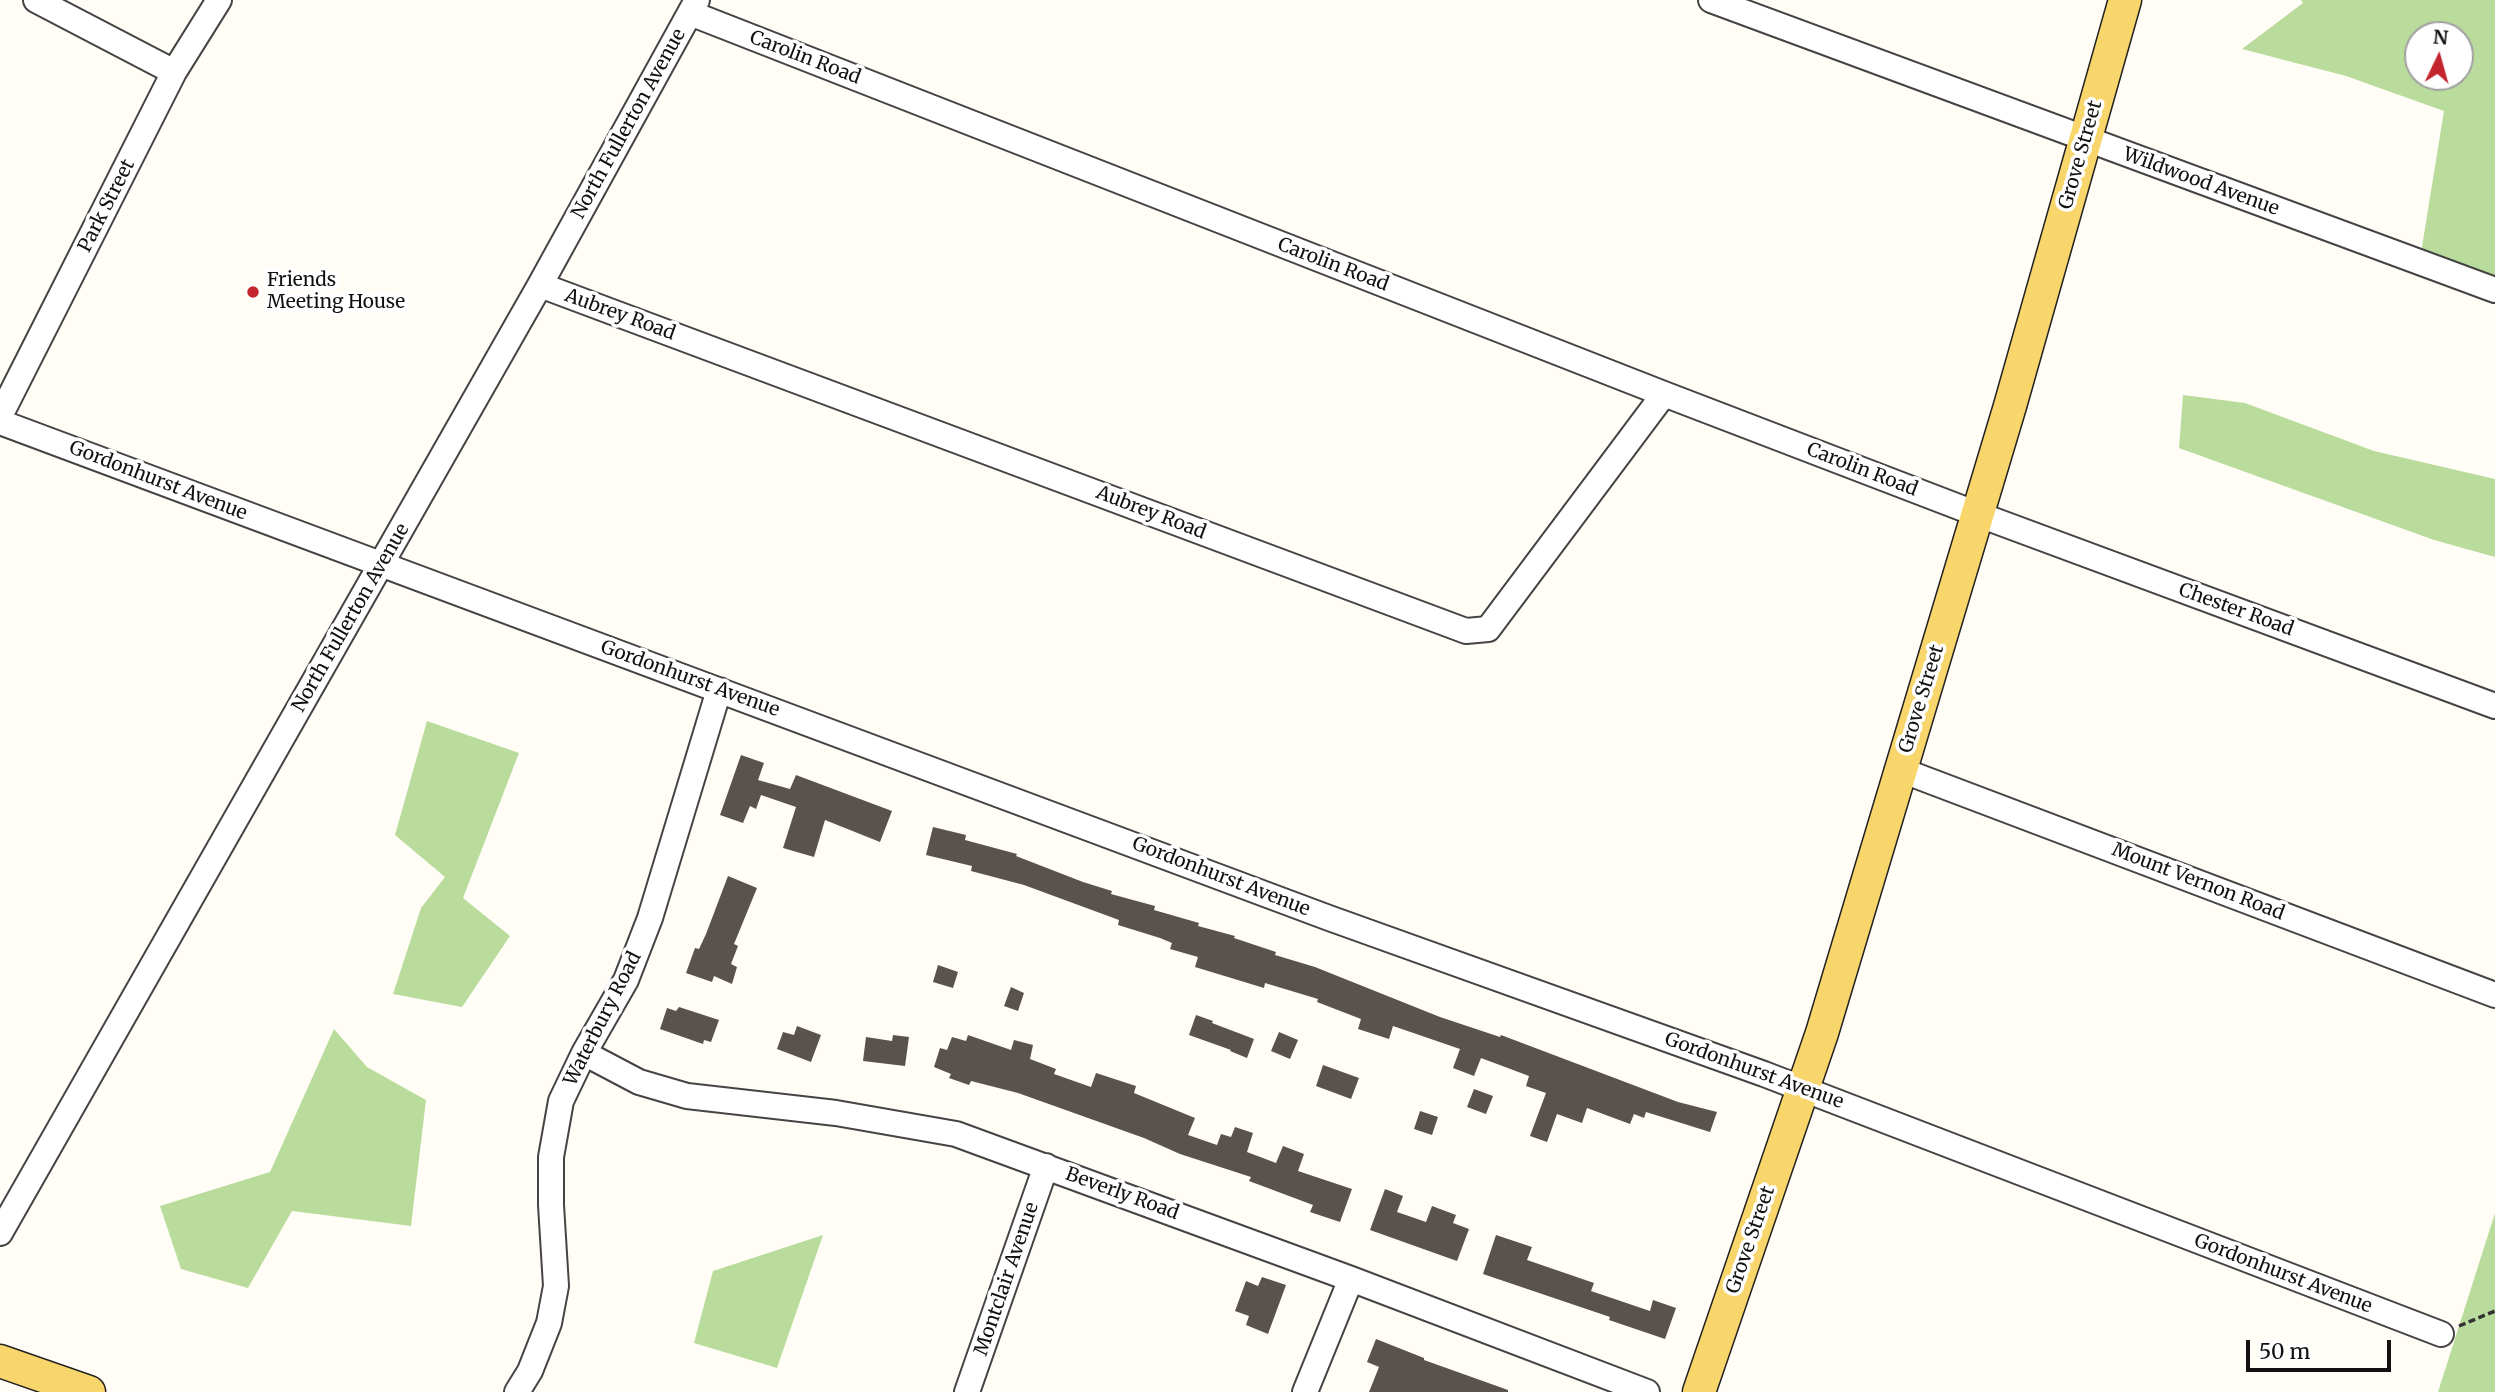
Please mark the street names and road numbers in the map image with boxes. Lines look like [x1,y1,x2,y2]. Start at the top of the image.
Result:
street label: North Fullerton Avenue [567,25,691,223]
street label: Carolin Road [746,26,864,90]
street label: Grove Street [2055,98,2107,212]
street label: Wildwood Avenue [2120,143,2282,221]
street label: Park Street [74,156,140,256]
street label: Carolin Road [1274,233,1392,297]
street label: Aubrey Road [562,285,678,345]
street label: Gordonhurst Avenue [66,437,250,525]
street label: Carolin Road [1803,438,1921,502]
street label: Aubrey Road [1093,482,1209,544]
street label: North Fullerton Avenue [288,520,414,716]
street label: Chester Road [2176,579,2296,641]
street label: Gordonhurst Avenue [598,636,782,722]
street label: Grove Street [1895,642,1949,756]
street label: Gordonhurst Avenue [1129,833,1313,921]
street label: Mount Vernon Road [2109,839,2287,925]
street label: Waterbury Road [559,948,647,1090]
street label: Gordonhurst Avenue [1662,1028,1846,1114]
street label: Beverly Road [1062,1163,1182,1225]
street label: Grove Street [1722,1183,1780,1297]
street label: Montclair Avenue [970,1199,1044,1359]
street label: Gordonhurst Avenue [2191,1230,2375,1318]

